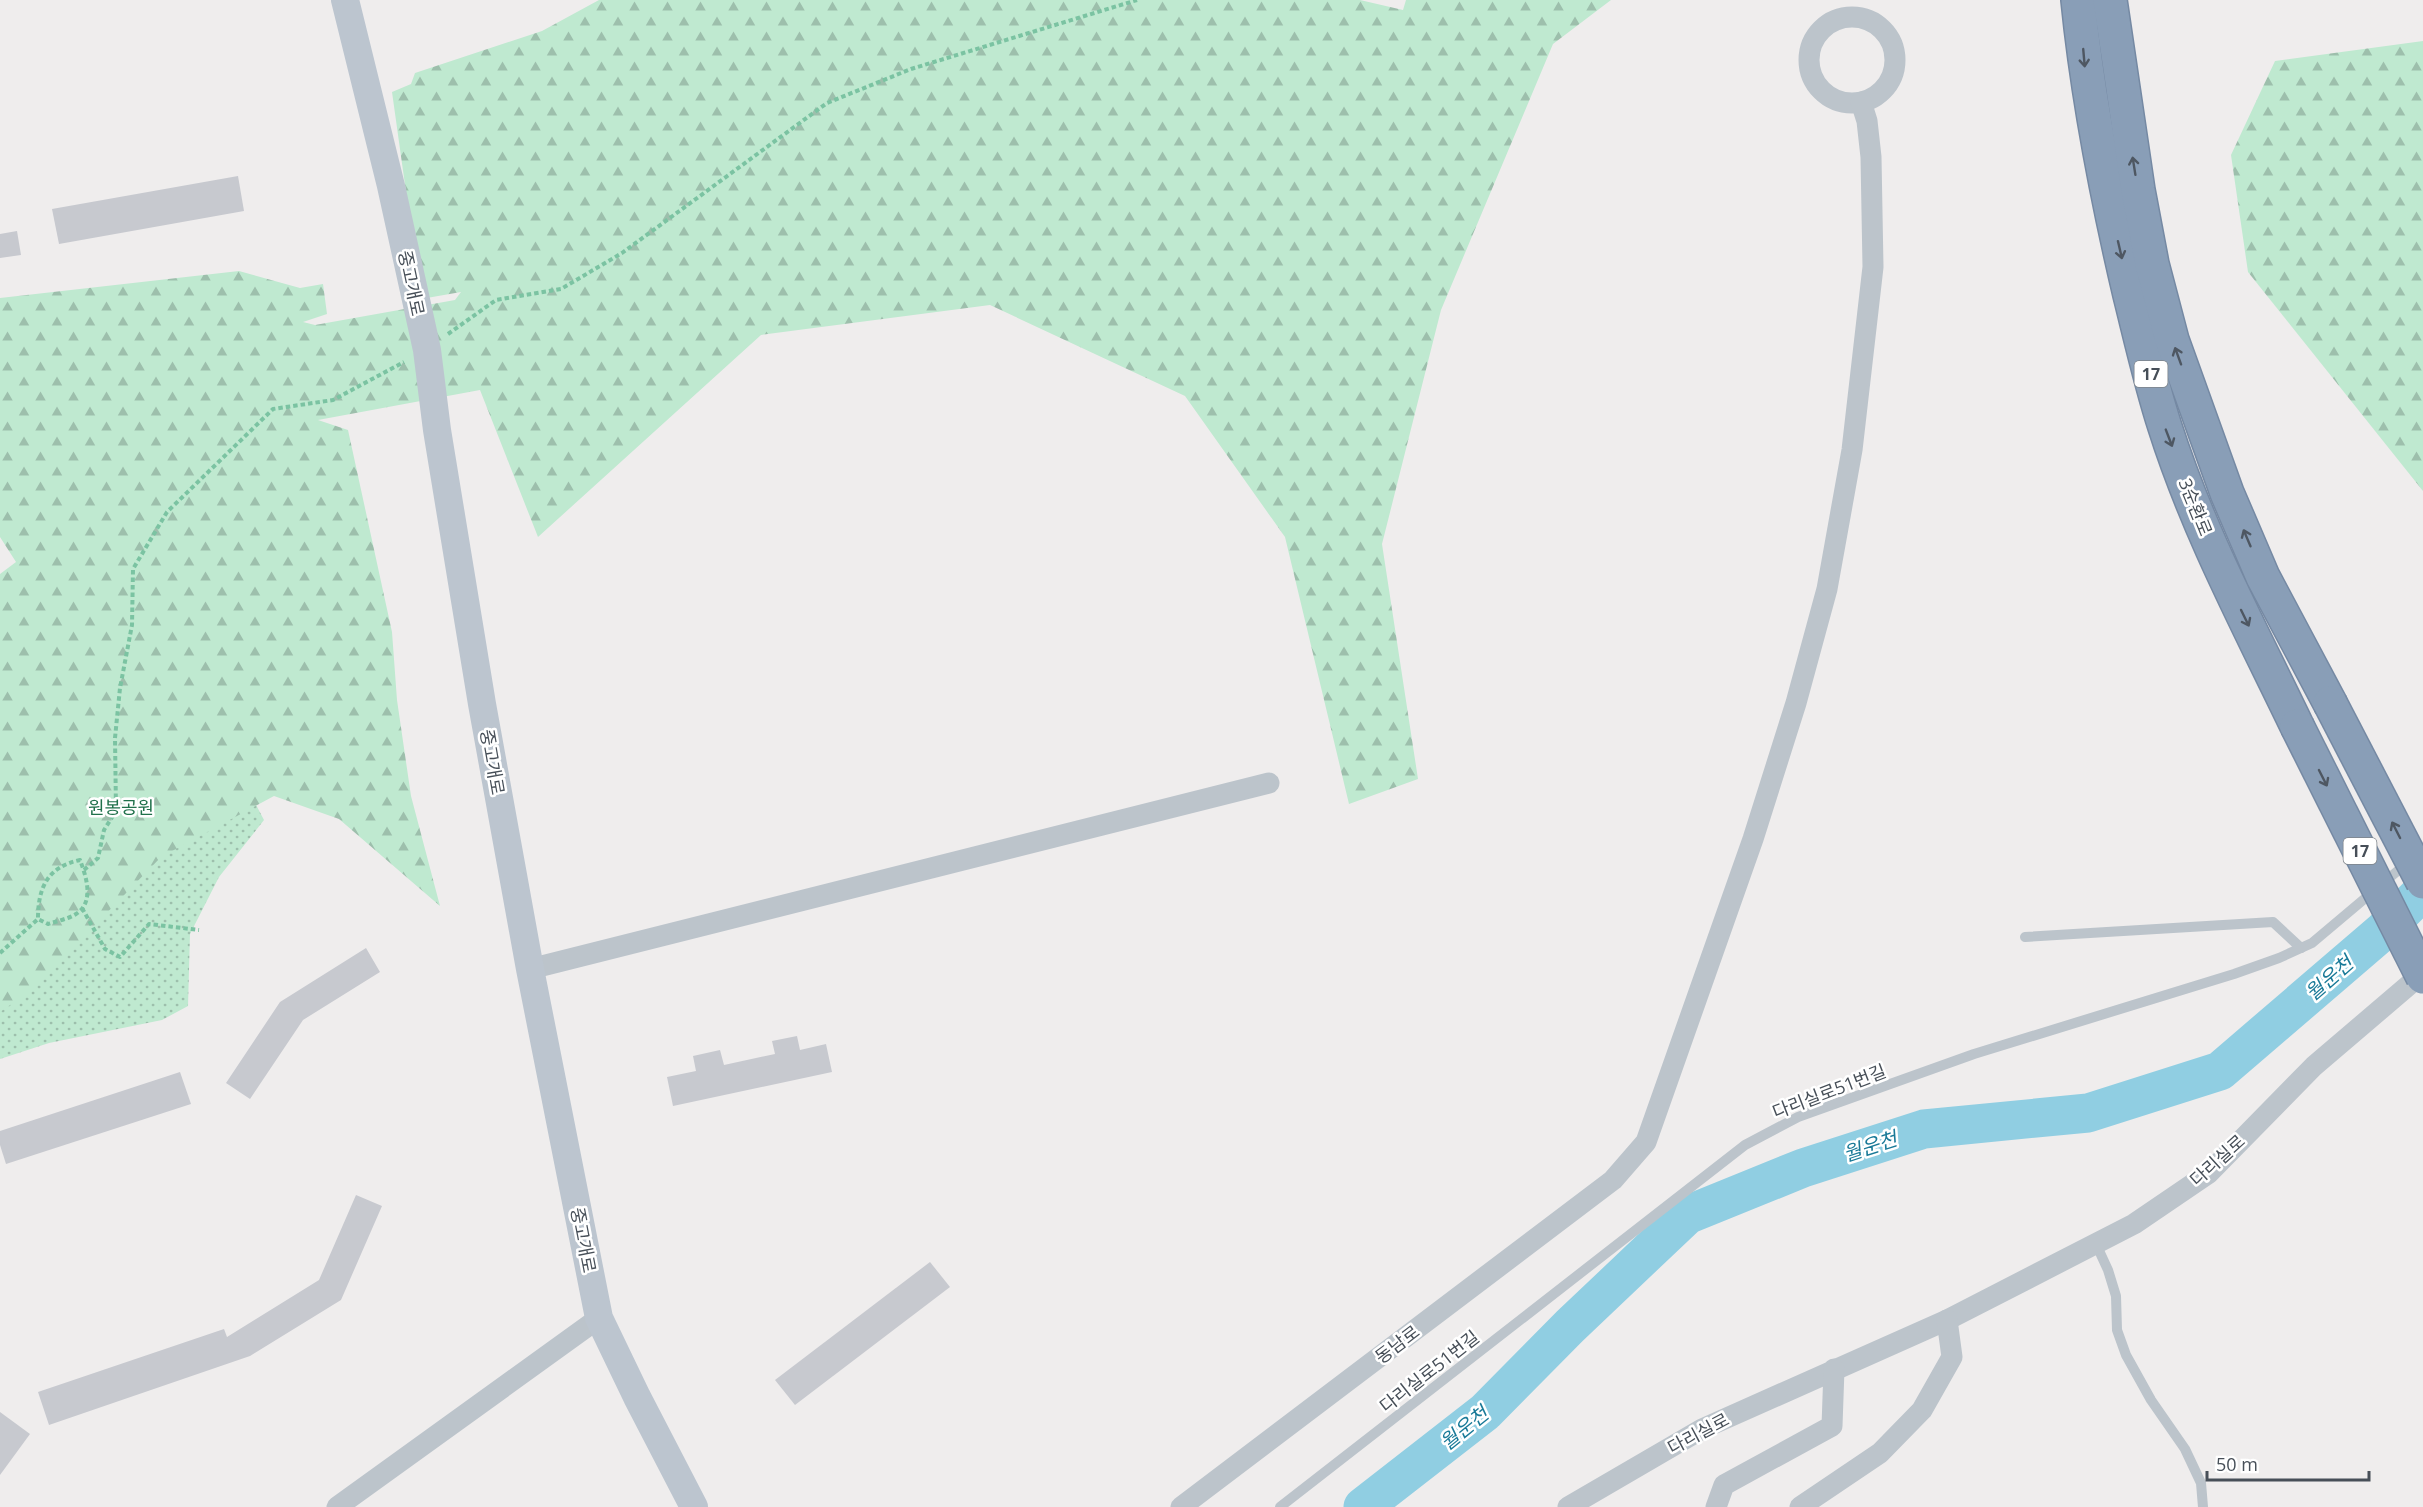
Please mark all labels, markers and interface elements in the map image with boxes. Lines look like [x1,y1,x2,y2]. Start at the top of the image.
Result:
one-way arrow [2079,48,2090,68]
one-way arrow [2128,157,2139,177]
one-way arrow [2114,240,2126,259]
street label: 중고개로 [393,248,431,318]
one-way arrow [2171,347,2182,366]
road number: 17 [2134,361,2168,387]
one-way arrow [2164,428,2175,447]
street label: 3순환로 [2174,475,2218,539]
one-way arrow [2240,530,2252,548]
one-way arrow [2239,608,2251,626]
street label: 중고개로 [475,727,511,797]
one-way arrow [2318,769,2330,787]
park label: 원봉공원 [88,795,154,819]
one-way arrow [2390,822,2402,839]
road number: 17 [2344,838,2376,864]
water label: 월운천 [2299,948,2361,1006]
street label: 다리실로51번길 [1769,1058,1889,1124]
water label: 월운천 [1840,1124,1903,1167]
street label: 다리실로 [2184,1129,2250,1191]
street label: 중고개로 [566,1205,602,1275]
street label: 동남로 [1370,1319,1424,1369]
street label: 다리실로51번길 [1374,1325,1484,1417]
water label: 월운천 [1434,1399,1496,1456]
street label: 다리실로 [1663,1407,1733,1459]
scale bar [2207,1444,2369,1482]
text: 50 m [2216,1452,2258,1476]

